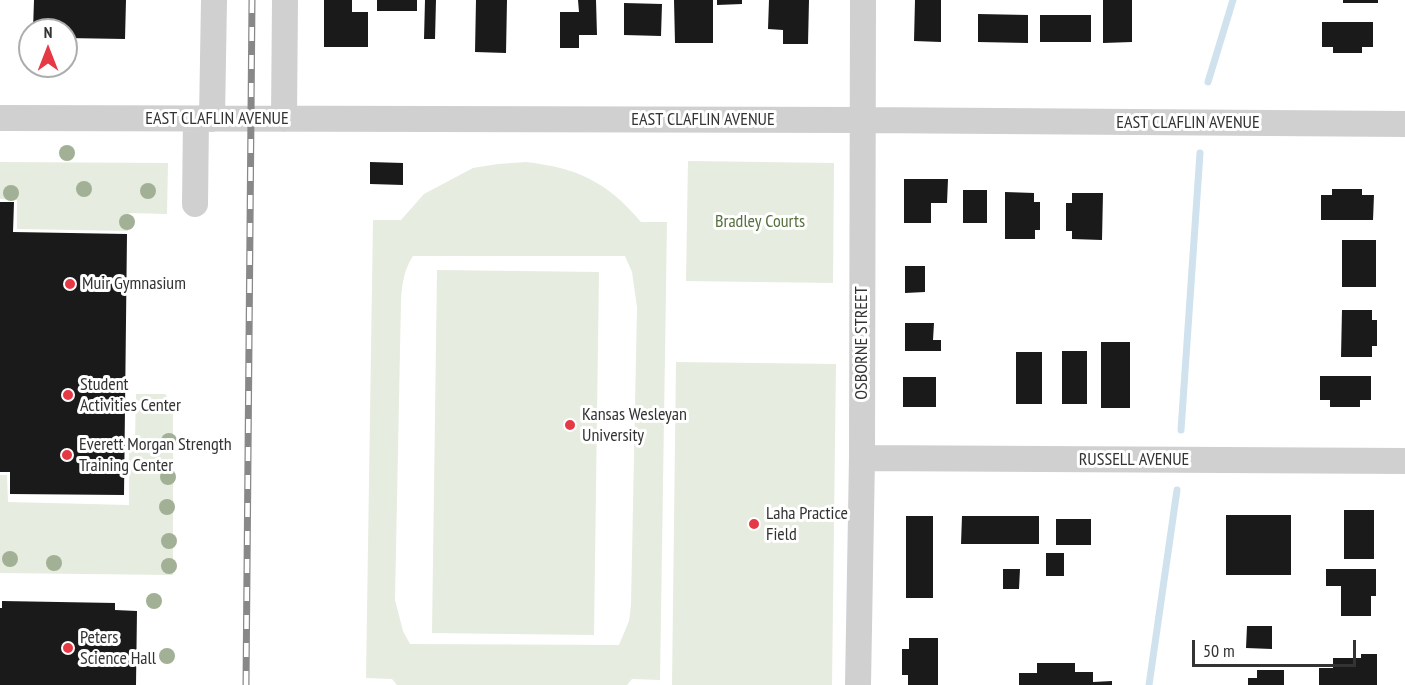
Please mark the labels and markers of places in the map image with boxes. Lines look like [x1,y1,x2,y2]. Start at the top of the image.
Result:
place label: Muir Gymnasium [82,273,186,295]
marker: Muir Gymnasium [63,277,77,291]
place label: Student Activities Center [80,374,181,416]
marker: Student Activities Center [61,388,75,402]
place label: Kansas Wesleyan University [582,404,687,446]
marker: Kansas Wesleyan University [563,418,577,432]
place label: Everett Morgan Strength Training Center [79,434,232,476]
marker: Everett Morgan Strength Training Center [60,448,74,462]
place label: Laha Practice Field [766,503,848,546]
marker: Laha Practice Field [747,517,761,531]
place label: Peters Science Hall [80,627,156,670]
marker: Peters Science Hall [61,641,75,655]

